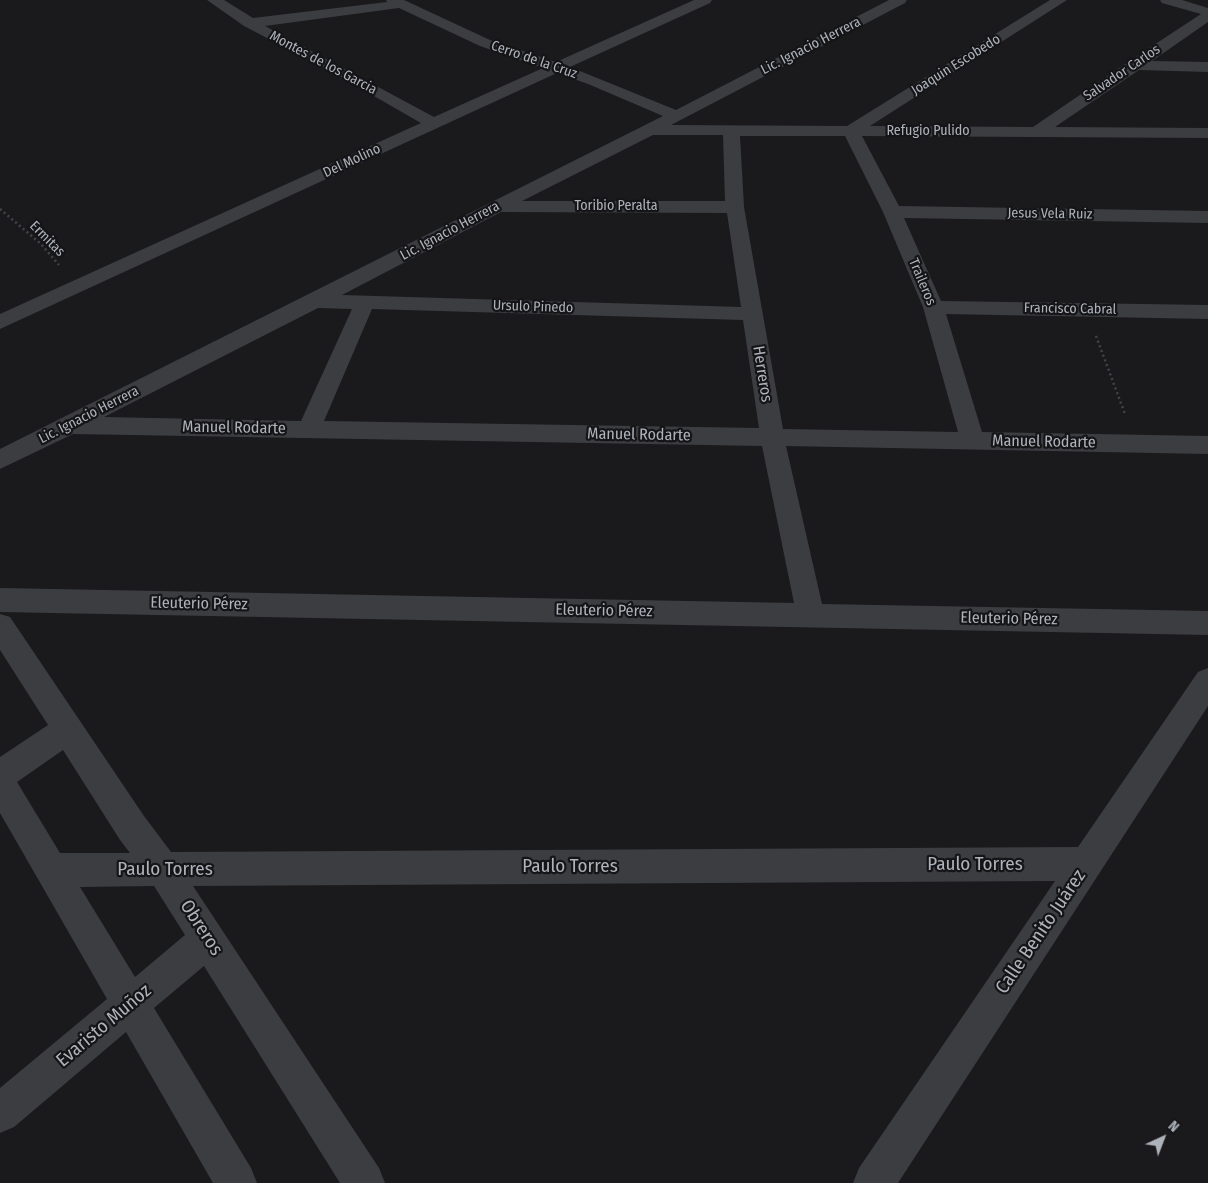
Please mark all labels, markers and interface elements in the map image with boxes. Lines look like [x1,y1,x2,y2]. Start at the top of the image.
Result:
street label: Lic. Ignacio Herrera [758,14,864,78]
street label: Montes de los Garcia [267,28,379,98]
street label: Joaquin Escobedo [908,31,1004,99]
street label: Cerro de la Cruz [489,37,579,83]
street label: Salvador Carlos [1080,41,1164,105]
street label: Refugio Pulido [886,123,970,139]
street label: Del Molino [321,140,383,182]
street label: Lic. Ignacio Herrera [398,198,502,264]
street label: Toribio Peralta [574,198,658,214]
street label: Jesus Vela Ruiz [1007,205,1093,223]
street label: Ermitas [26,218,68,260]
street label: Traileros [905,256,939,308]
street label: Ursulo Pinedo [492,297,574,317]
street label: Francisco Cabral [1024,300,1116,318]
street label: Herreros [748,345,776,403]
street label: Lic. Ignacio Herrera [36,383,142,447]
street label: Manuel Rodarte [182,417,286,439]
street label: Manuel Rodarte [587,424,691,446]
street label: Manuel Rodarte [992,431,1096,453]
street label: Eleuterio Pérez [150,594,248,614]
street label: Eleuterio Pérez [555,601,653,621]
street label: Eleuterio Pérez [960,609,1058,629]
street label: Paulo Torres [927,854,1023,876]
street label: Paulo Torres [522,856,618,878]
street label: Paulo Torres [117,859,213,881]
street label: Calle Benito Juárez [991,866,1091,998]
street label: Obreros [175,896,227,960]
street label: Evaristo Muñoz [52,980,156,1072]
north arrow [1138,1113,1188,1163]
text: N [1165,1118,1182,1136]

